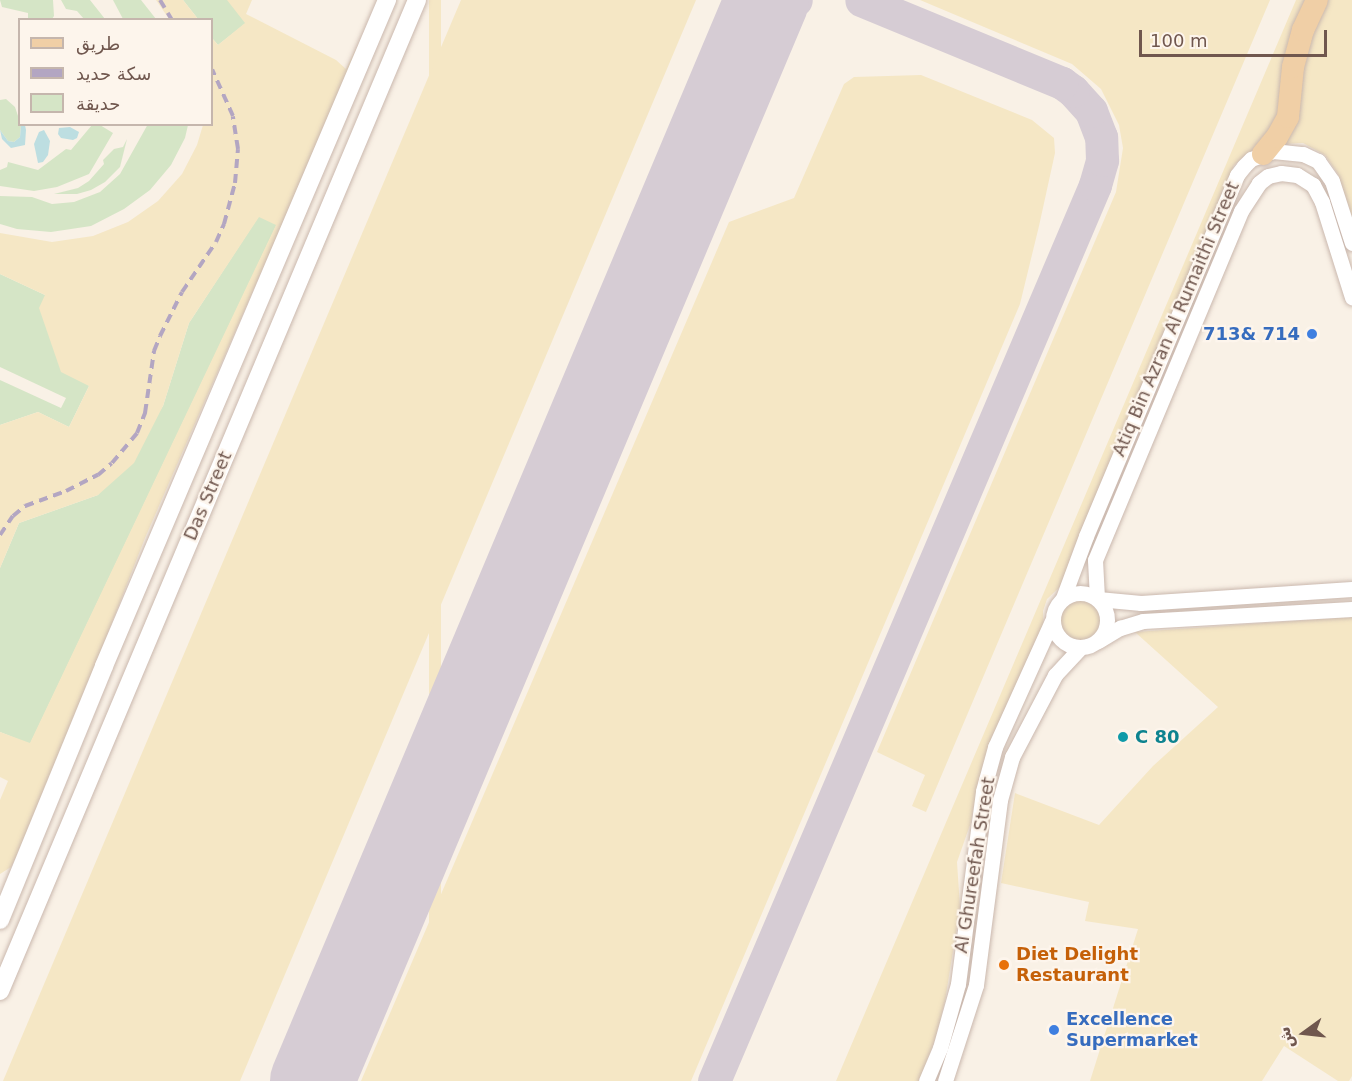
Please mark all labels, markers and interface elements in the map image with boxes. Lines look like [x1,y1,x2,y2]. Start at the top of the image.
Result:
legend [18,18,213,126]
scale bar [1142,18,1330,56]
text: 100 m [1150,30,1208,51]
text: طريق [76,33,120,54]
text: سكة حديد [76,63,151,84]
text: حديقة [76,93,120,114]
street label: Atiq Bin Azran Al Rumaithi Street [1108,178,1244,460]
place label: 713& 714 [1203,323,1300,345]
marker: 713& 714 [1305,327,1319,341]
street label: Das Street [180,448,236,544]
place label: C 80 [1135,726,1180,748]
marker: C 80 [1116,730,1130,744]
street label: Al Ghureefah Street [950,775,1000,955]
place label: Diet Delight Restaurant [1016,944,1138,986]
marker: Diet Delight Restaurant [997,958,1011,972]
north arrow [1274,1003,1334,1063]
place label: Excellence Supermarket [1066,1009,1198,1052]
marker: Excellence Supermarket [1047,1023,1061,1037]
text: ش [1274,1025,1298,1051]

